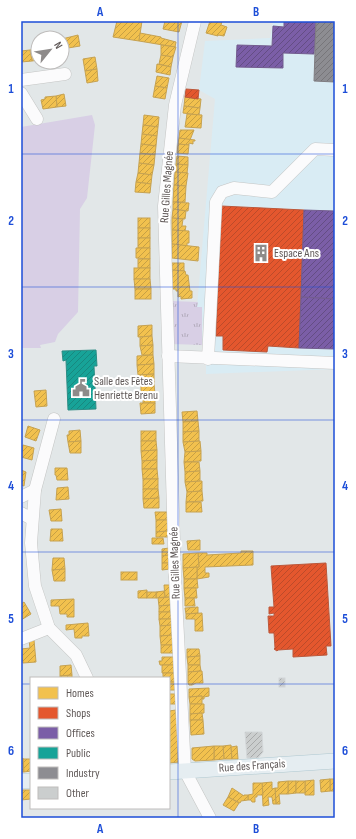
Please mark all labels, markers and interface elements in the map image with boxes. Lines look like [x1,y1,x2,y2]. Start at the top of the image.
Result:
text: A [96,4,104,20]
text: B [253,4,259,20]
north arrow [30,30,70,70]
text: N [51,39,65,51]
text: 1 [8,81,14,97]
text: 1 [342,81,348,97]
street label: Rue Gilles Magnée [157,150,177,224]
text: 2 [8,213,14,229]
text: 2 [342,213,348,229]
building icon: Espace Ans [251,243,271,263]
place label: Espace Ans [274,246,319,261]
text: 3 [8,346,14,362]
text: 3 [342,346,348,362]
place label: Salle des Fêtes Henriette Brenu [94,374,158,403]
public building icon: Salle des Fêtes Henriette Brenu [71,378,91,398]
text: 4 [8,478,14,494]
text: 4 [342,478,348,494]
street label: Rue Gilles Magnée [166,526,184,599]
text: 5 [8,611,14,627]
text: 5 [342,611,348,627]
legend [30,677,170,809]
text: Homes [66,686,94,701]
text: Shops [66,706,91,721]
text: Offices [66,726,95,741]
text: 6 [8,743,14,759]
text: 6 [342,743,348,759]
text: Public [66,746,91,761]
street label: Rue des Français [218,756,286,776]
text: Industry [66,766,100,781]
text: Other [66,786,90,801]
text: A [96,821,104,837]
text: B [253,821,259,837]

